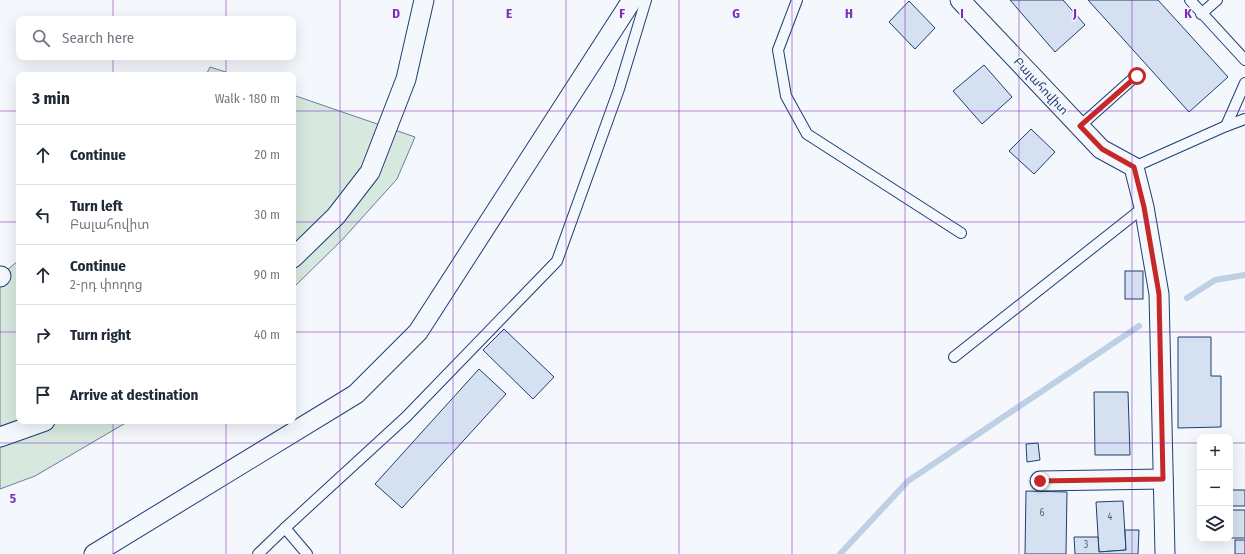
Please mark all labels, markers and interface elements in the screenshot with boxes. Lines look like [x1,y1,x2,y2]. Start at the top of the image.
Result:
text: D [392,6,400,21]
text: E [506,6,512,21]
text: F [619,6,625,21]
text: G [732,6,740,21]
text: H [845,6,853,21]
text: I [960,6,964,21]
text: J [1072,6,1077,21]
text: K [1184,6,1192,21]
search box [16,16,296,60]
icon: search [30,27,52,49]
text: Search here [62,29,134,47]
street label: Բալահովիտ [1011,54,1071,118]
route start [1128,67,1146,85]
text: 3 min [32,88,70,109]
text: Walk · 180 m [215,91,280,106]
icon: ahead [32,144,54,166]
text: Continue [70,146,126,164]
text: 20 m [254,147,280,162]
text: Turn left [70,197,123,215]
icon: left [32,204,54,226]
text: 30 m [254,207,280,222]
text: Բալահովիտ [70,217,149,232]
text: Continue [70,257,126,275]
icon: ahead [32,264,54,286]
text: 90 m [254,267,280,282]
text: 2-րդ փողոց [70,277,143,292]
icon: right [32,324,54,346]
text: Turn right [70,326,131,344]
text: 40 m [254,327,280,342]
icon: arrive [32,384,54,406]
text: Arrive at destination [70,386,198,404]
map controls [1197,434,1233,542]
button: + [1197,434,1233,470]
button: − [1197,470,1233,506]
route end [1031,472,1049,490]
text: 5 [10,491,16,506]
button: layers [1197,506,1233,542]
house number: 6 [1040,507,1045,519]
house number: 4 [1108,511,1113,523]
house number: 3 [1084,539,1089,551]

